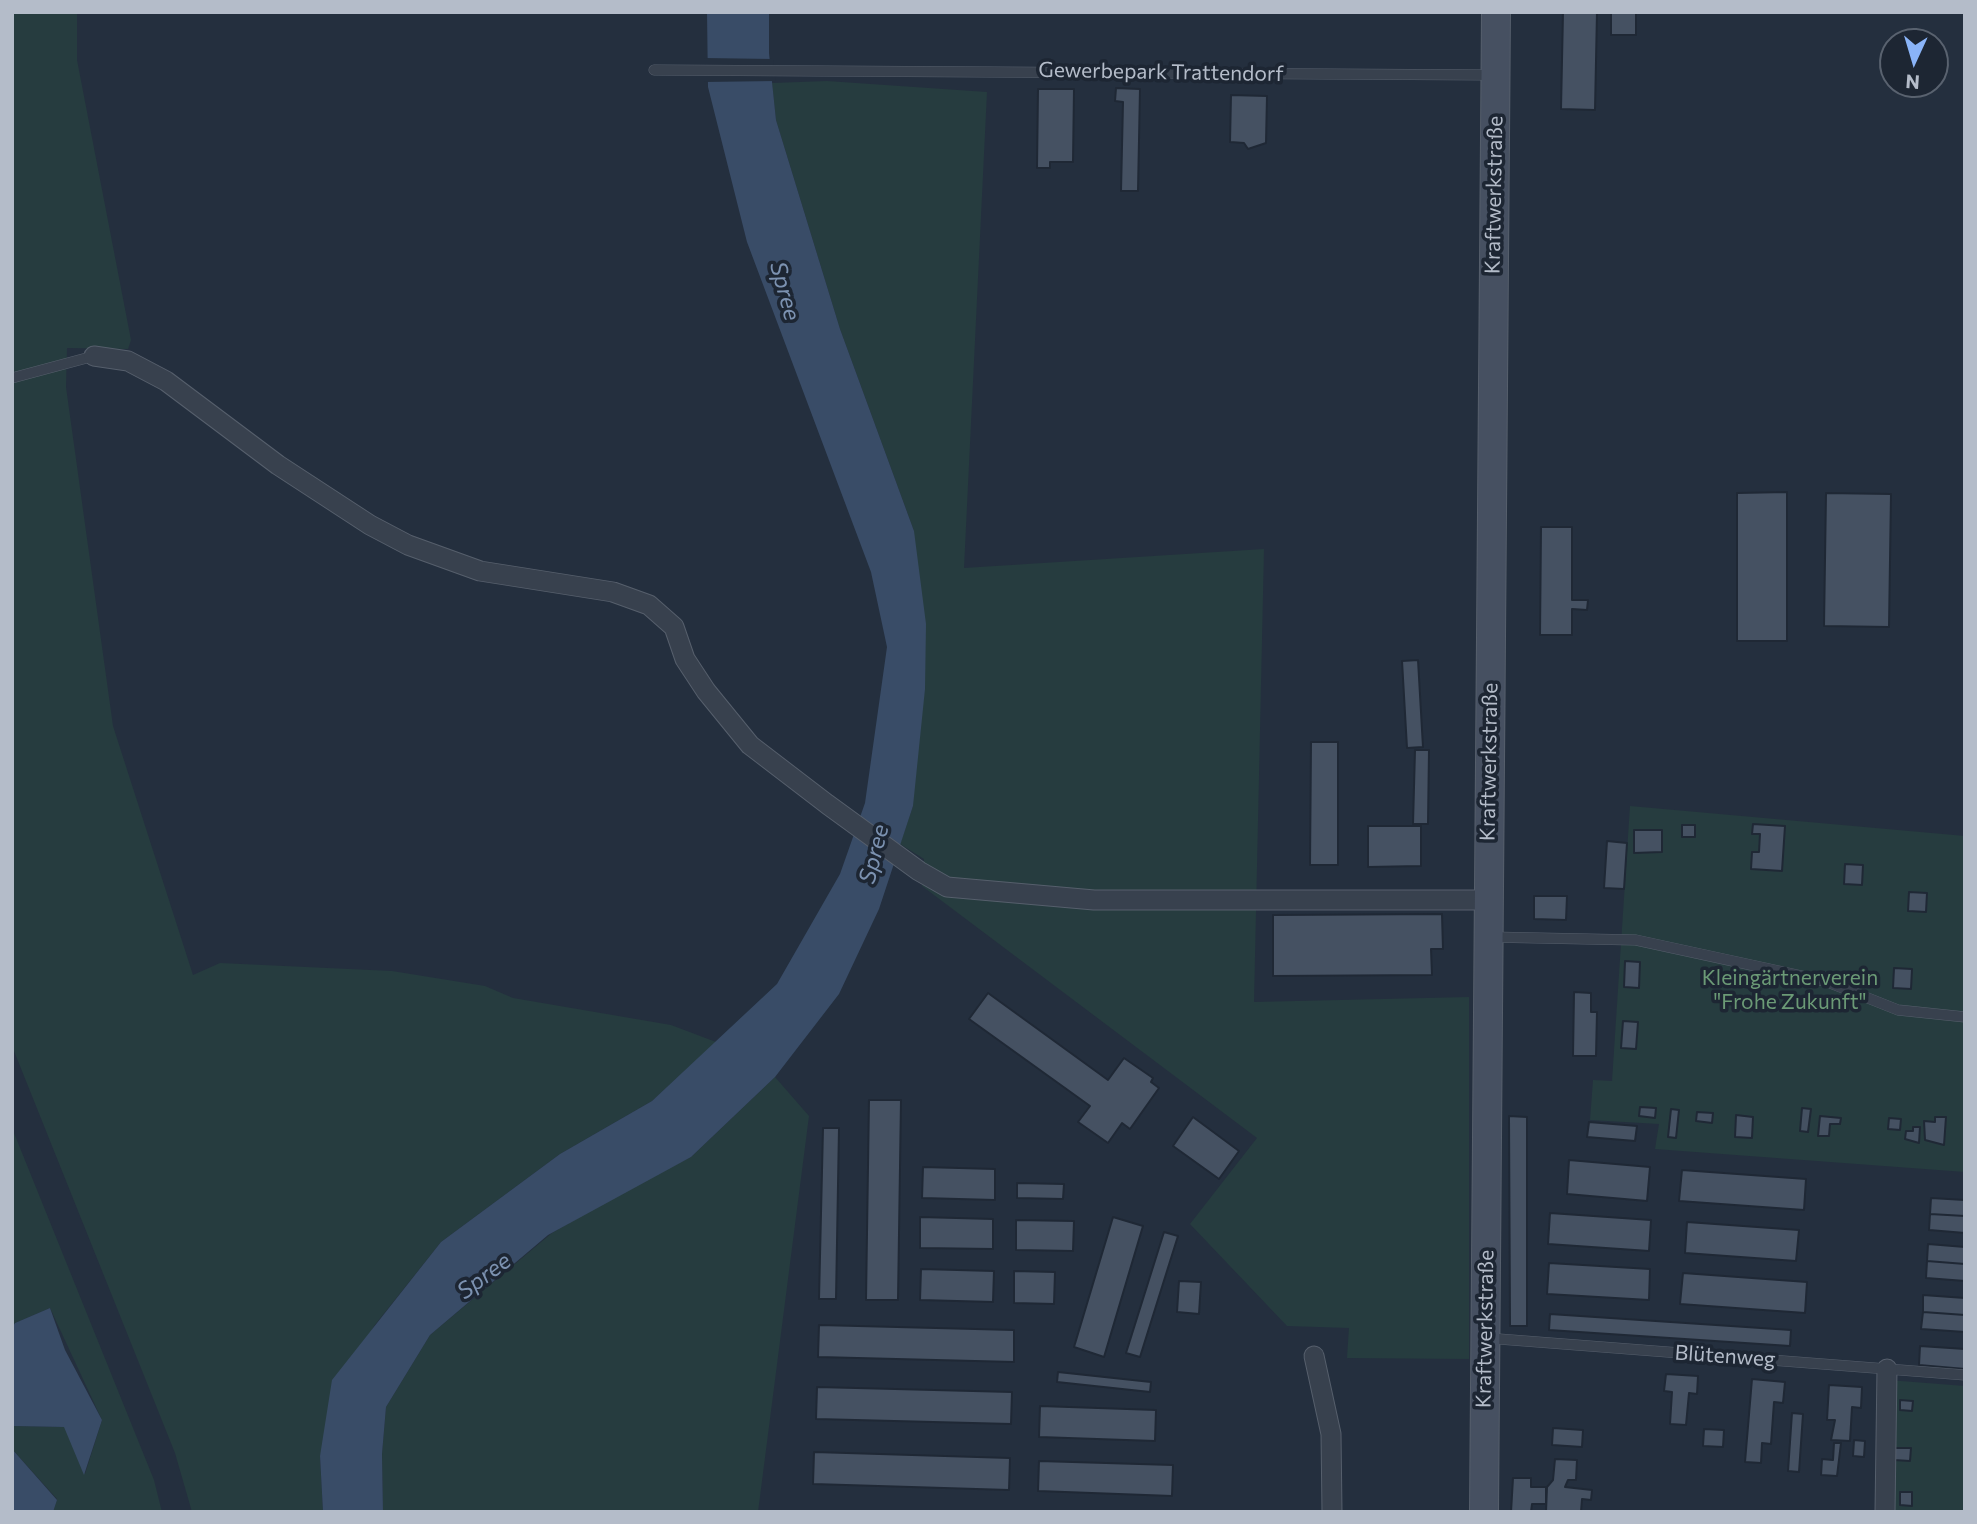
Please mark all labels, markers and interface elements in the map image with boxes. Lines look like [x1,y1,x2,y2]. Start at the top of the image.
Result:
north arrow [1879,28,1949,98]
street label: Gewerbepark Trattendorf [1038,57,1284,87]
text: N [1905,70,1921,94]
street label: Kraftwerkstraße [1480,116,1508,274]
water label: Spree [764,258,806,324]
street label: Kraftwerkstraße [1475,683,1503,841]
water label: Spree [853,821,895,887]
park label: Kleingärtnerverein "Frohe Zukunft" [1702,965,1878,1015]
water label: Spree [452,1247,516,1305]
street label: Kraftwerkstraße [1471,1250,1499,1408]
street label: Blütenweg [1674,1340,1776,1372]

